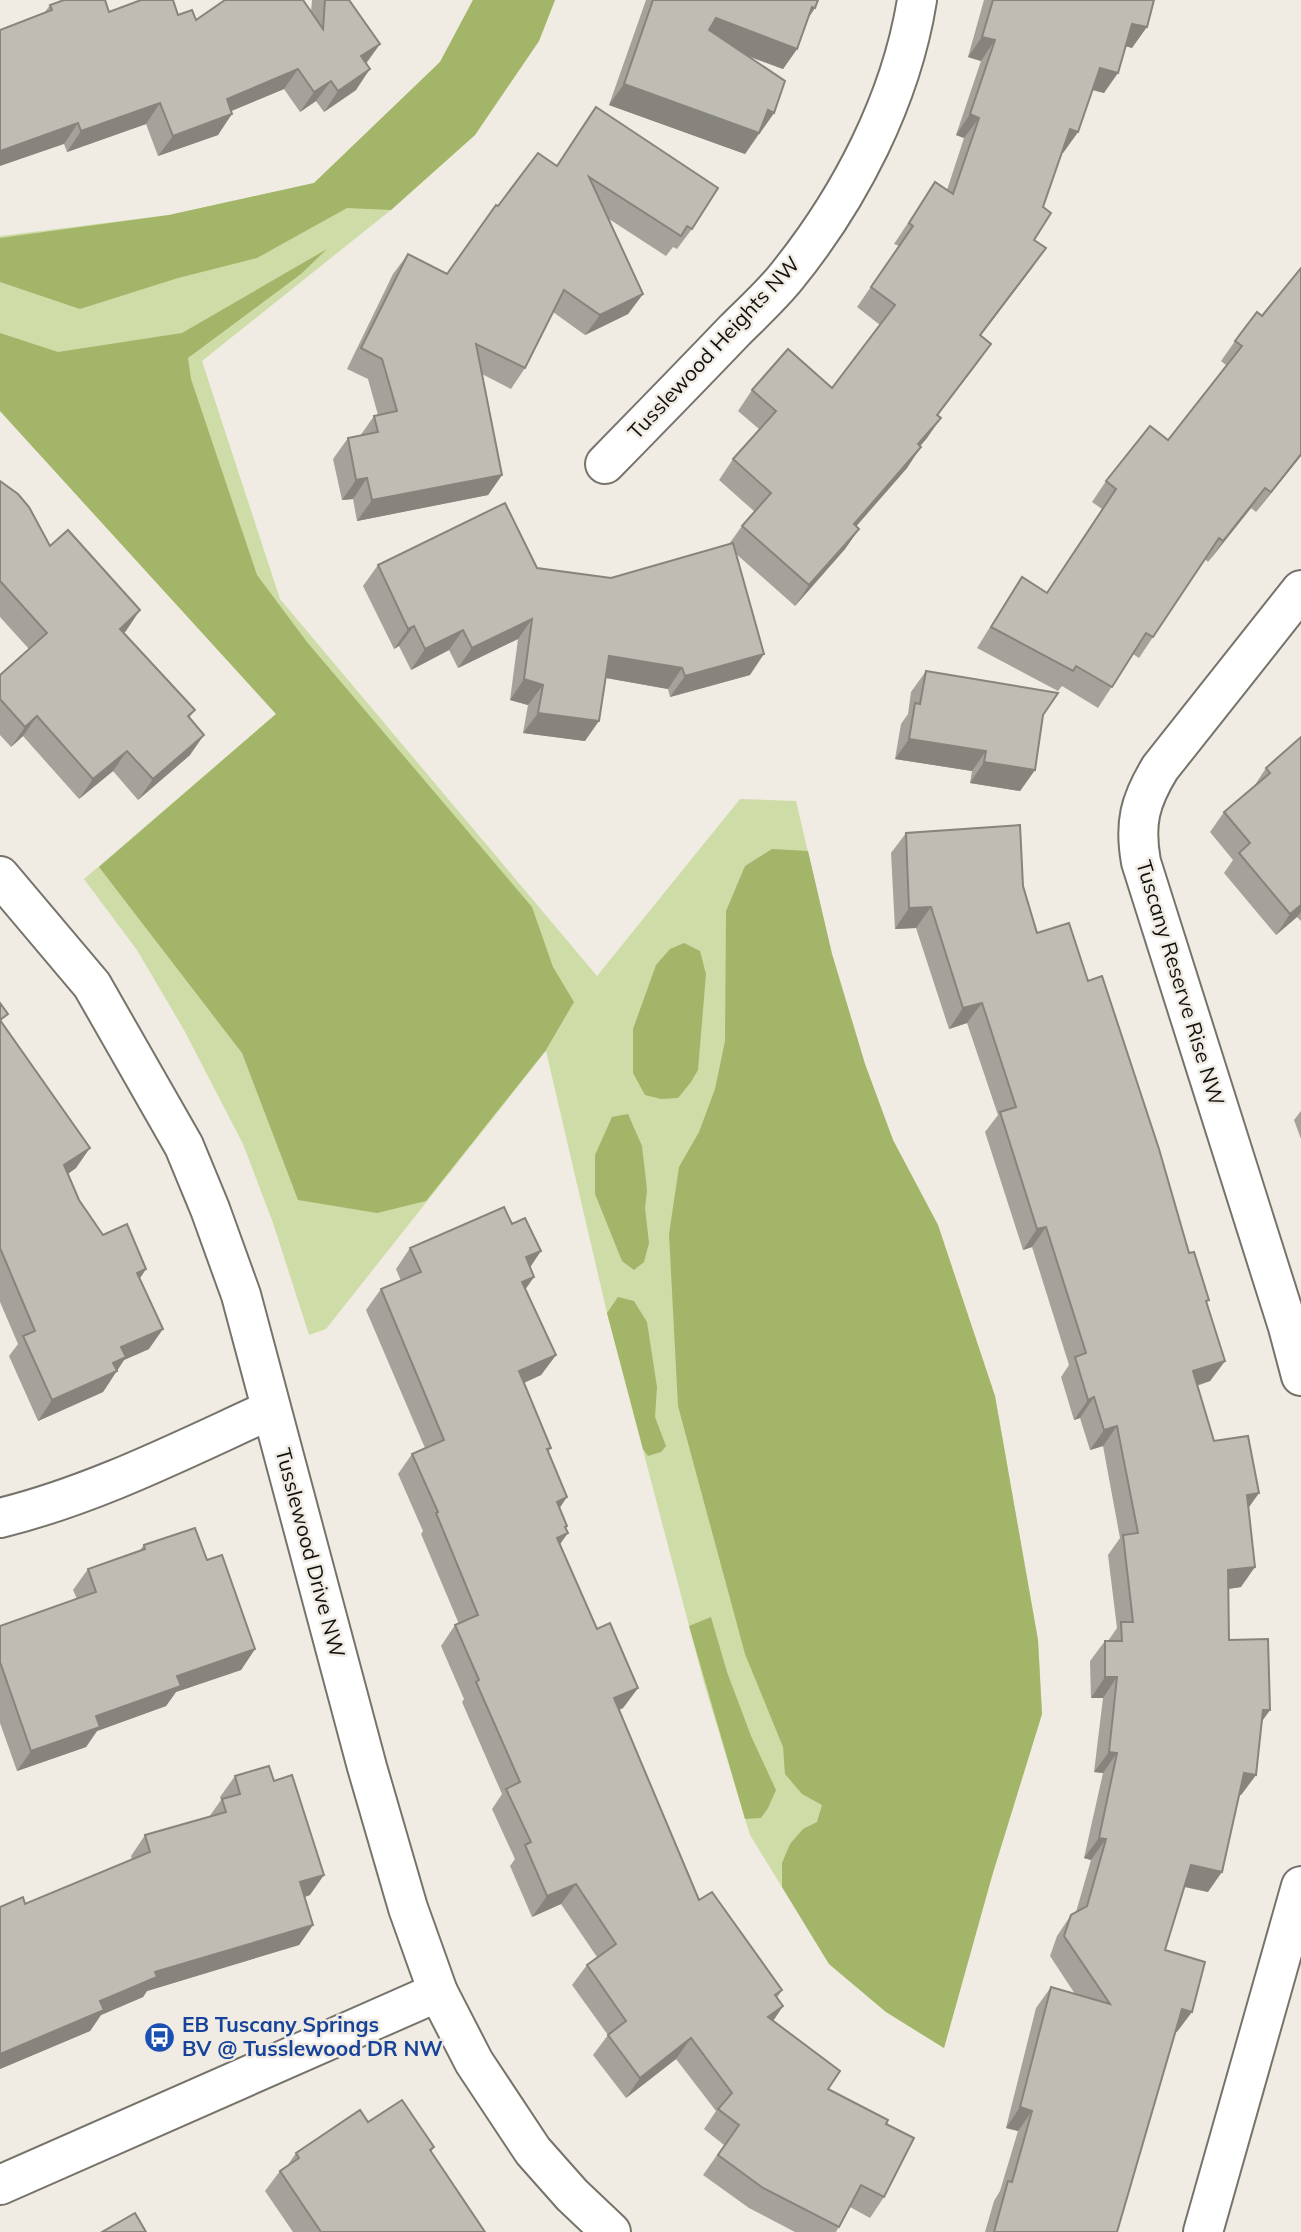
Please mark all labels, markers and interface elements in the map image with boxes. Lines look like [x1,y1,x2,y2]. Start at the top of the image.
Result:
street label: Tusslewood Heights NW [622,251,805,444]
street label: Tuscany Reserve Rise NW [1131,857,1231,1108]
street label: Tusslewood Drive NW [270,1445,351,1660]
place label: EB Tuscany Springs BV @ Tusslewood DR NW [182,2011,443,2061]
bus stop icon: EB Tuscany Springs BV @ Tusslewood DR NW [142,2020,176,2054]

